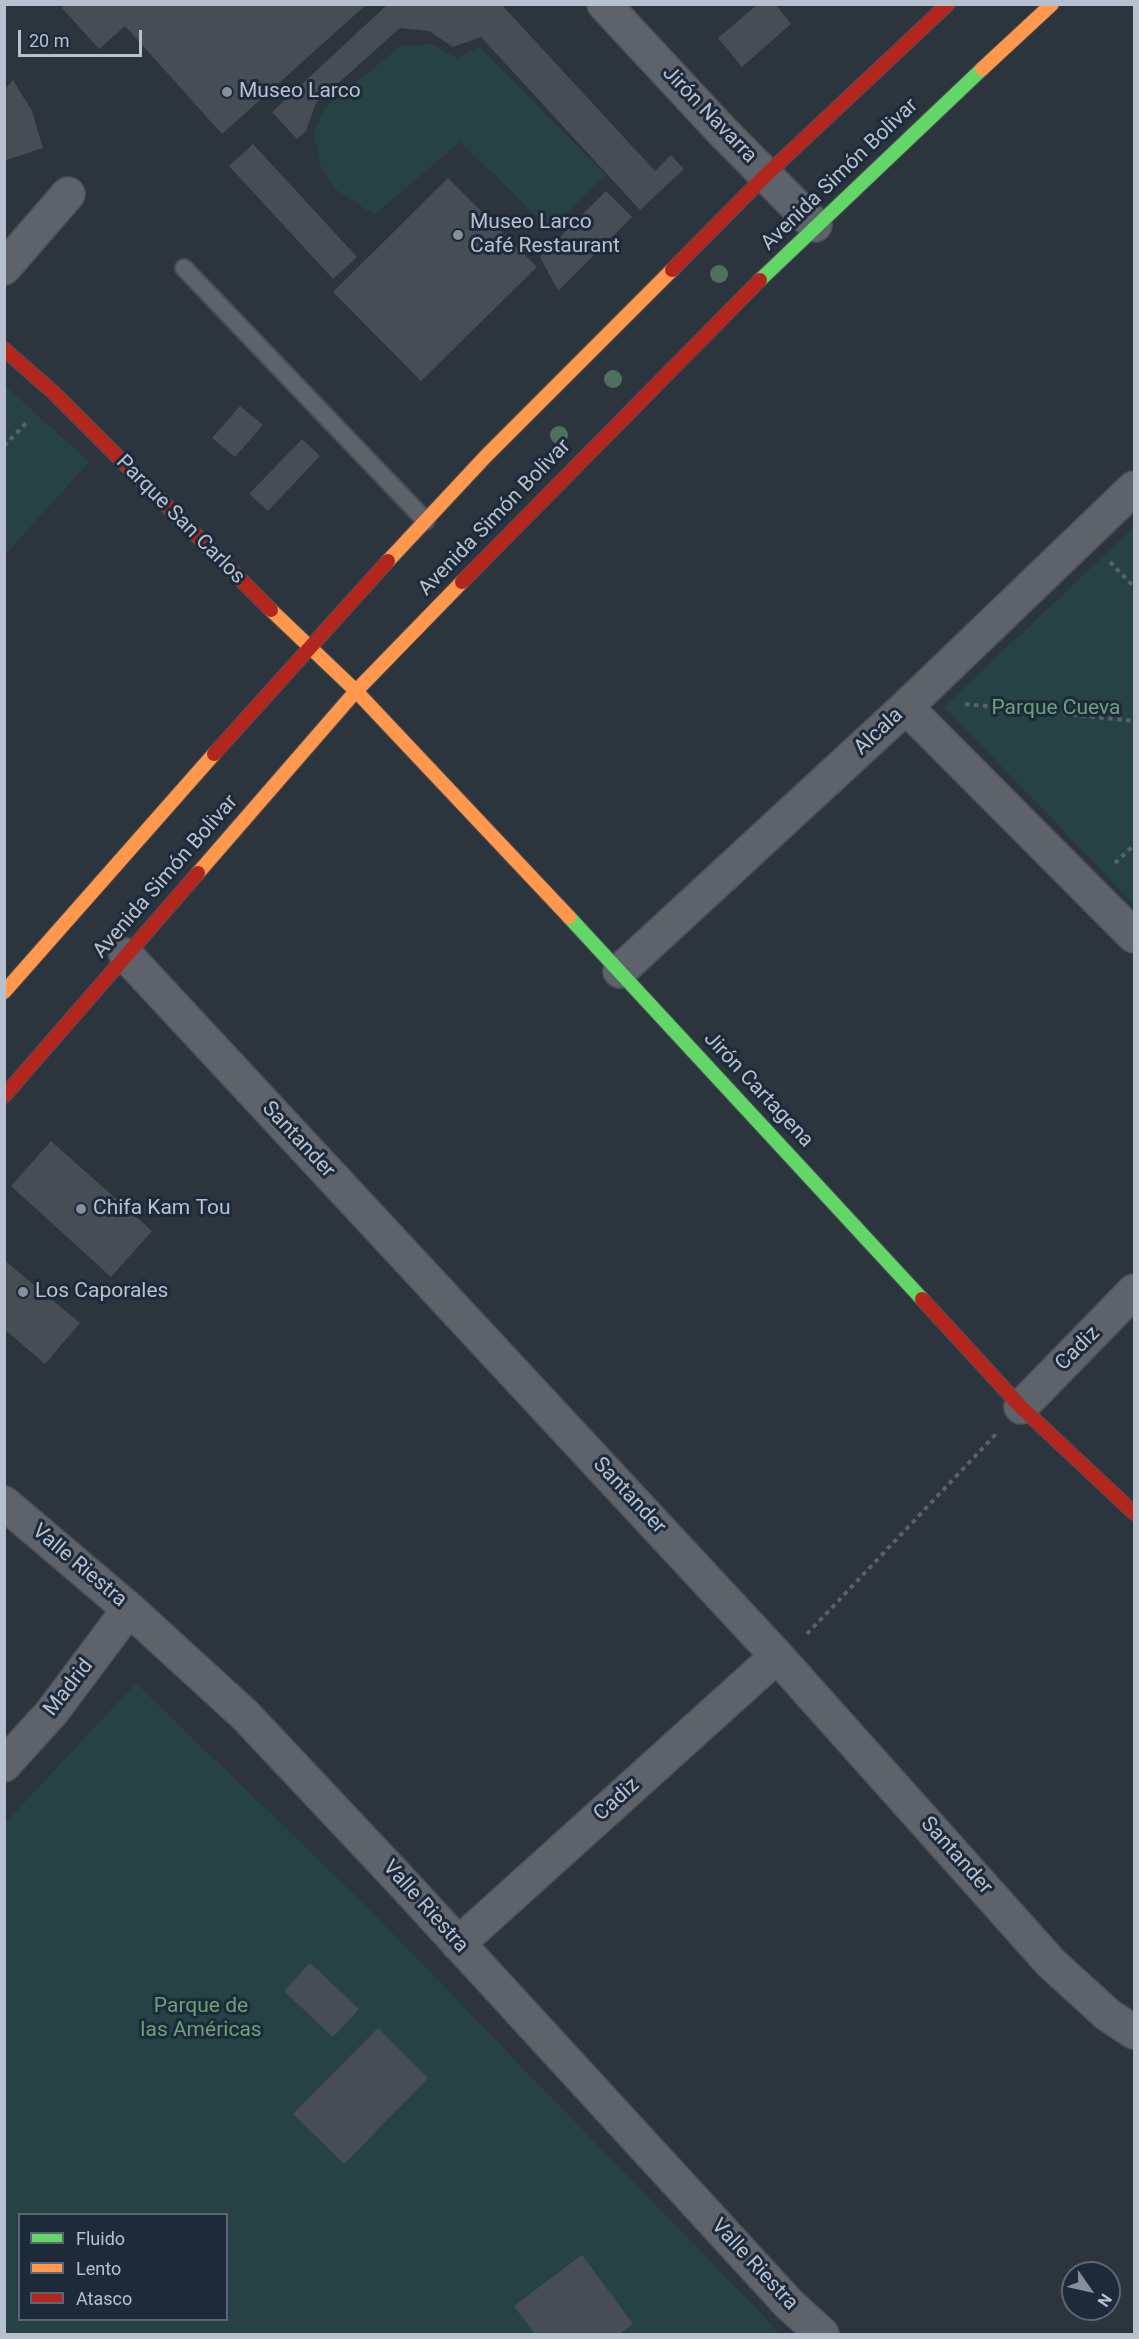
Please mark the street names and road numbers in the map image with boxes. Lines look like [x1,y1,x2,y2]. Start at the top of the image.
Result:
street label: Jirón Navarra [656,61,762,169]
street label: Avenida Simón Bolivar [756,94,924,256]
street label: Avenida Simón Bolivar [414,434,576,602]
street label: Parque San Carlos [110,450,250,590]
street label: Alcala [849,703,909,761]
street label: Avenida Simón Bolivar [88,790,244,964]
street label: Jirón Cartagena [698,1027,818,1153]
street label: Santander [256,1096,340,1184]
street label: Cadiz [1051,1322,1105,1376]
street label: Santander [587,1452,671,1540]
street label: Valle Riestra [27,1519,131,1613]
street label: Madrid [39,1654,99,1722]
street label: Cadiz [589,1773,645,1827]
street label: Santander [915,1812,997,1900]
street label: Valle Riestra [377,1856,473,1958]
street label: Valle Riestra [705,2214,803,2316]

